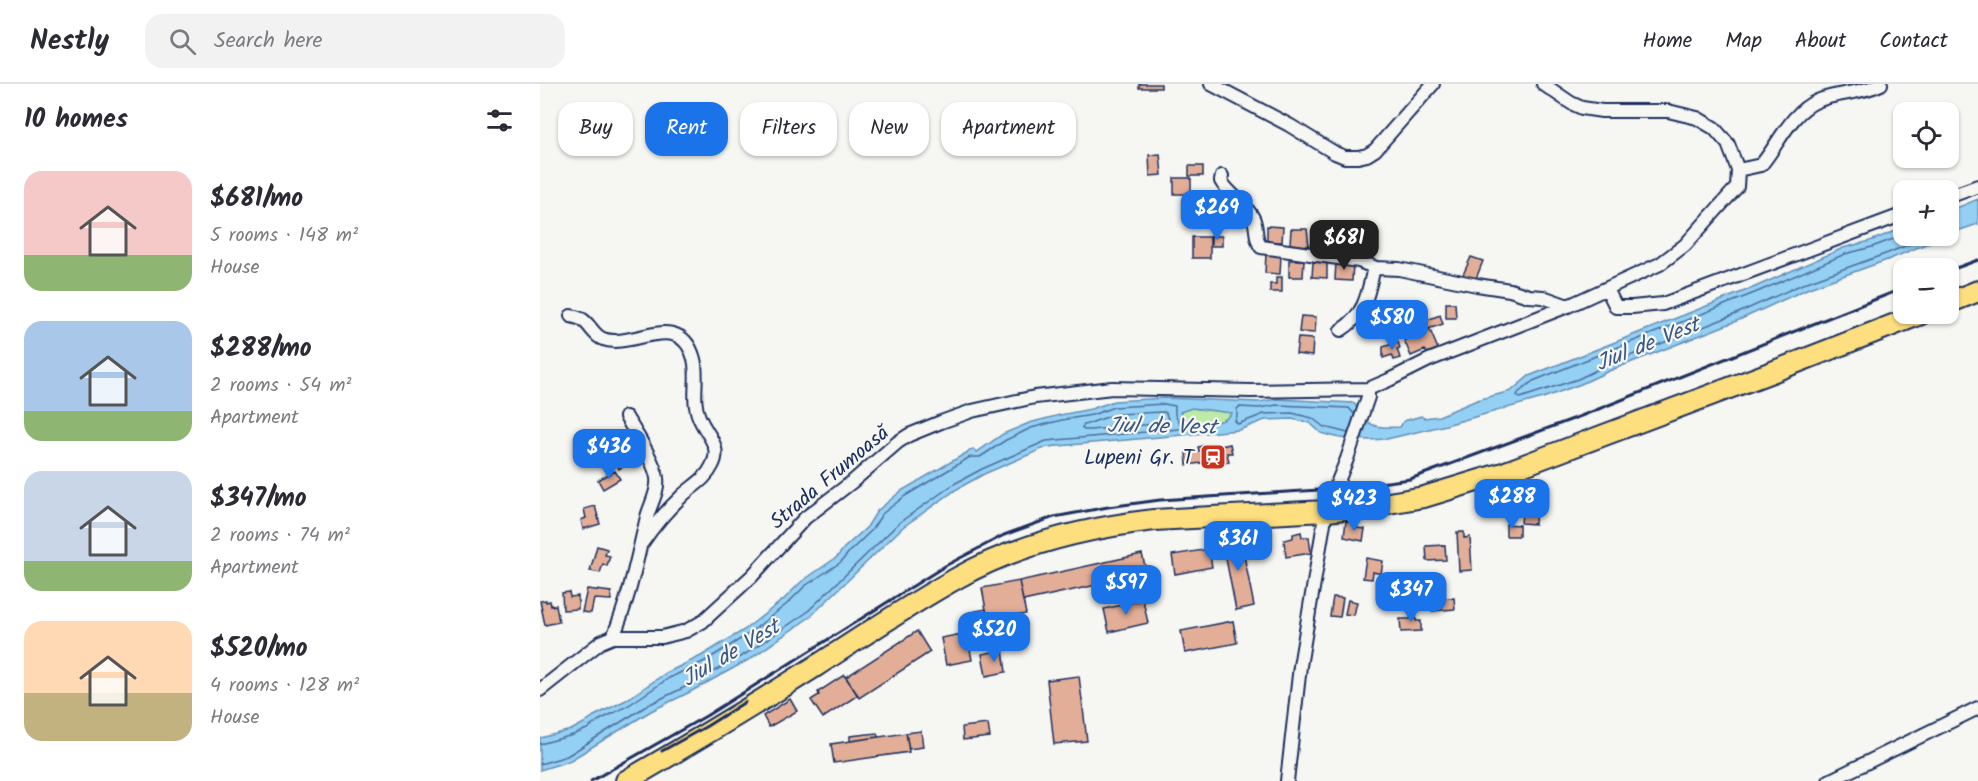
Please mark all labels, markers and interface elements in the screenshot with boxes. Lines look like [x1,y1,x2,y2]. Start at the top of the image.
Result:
search box [145,14,565,68]
text: Nestly [30,19,109,64]
text: Search here [214,24,323,59]
icon: search [166,25,199,58]
text: Home [1643,25,1692,58]
text: Map [1725,25,1762,58]
text: About [1795,25,1846,58]
text: Contact [1879,25,1948,58]
text: 10 homes [24,99,128,141]
chip: Buy [558,102,633,156]
chip: Rent [645,102,728,156]
chip: Filters [740,102,837,156]
chip: New [849,102,929,156]
chip: Apartment [941,102,1076,156]
map controls [1893,102,1959,324]
button: locate [1893,102,1959,168]
icon: filters [483,104,516,137]
text: $681/mo [210,178,303,220]
button: + [1893,180,1959,246]
pin: $269 [1181,190,1253,241]
text: $269 [1195,193,1239,225]
icon: home [72,195,144,267]
text: 5 rooms · 148 m² [210,220,358,252]
pin: $681 [1308,220,1380,271]
text: $681 [1324,223,1364,255]
text: House [210,252,260,284]
button: − [1893,258,1959,324]
pin: $580 [1356,300,1428,351]
text: $580 [1370,303,1414,335]
water label: Jiul de Vest [1591,307,1708,382]
text: $288/mo [210,328,312,370]
icon: home [72,345,144,417]
text: 2 rooms · 54 m² [210,370,351,402]
text: Apartment [210,402,299,434]
water label: Jiul de Vest [1107,409,1220,446]
street label: Strada Frumoasă [763,417,899,538]
pin: $436 [573,429,645,480]
text: $436 [587,432,631,464]
place label: Lupeni Gr. T [1084,442,1196,475]
station icon: Lupeni Gr. T [1198,442,1228,472]
text: $347/mo [210,478,307,520]
pin: $288 [1476,479,1548,530]
pin: $423 [1318,481,1390,532]
text: $288 [1488,482,1536,514]
text: $423 [1331,484,1377,516]
icon: home [72,495,144,567]
text: 2 rooms · 74 m² [210,520,350,552]
pin: $361 [1202,521,1274,572]
text: $361 [1218,524,1258,556]
text: Apartment [210,552,299,584]
pin: $597 [1090,565,1162,616]
text: $597 [1105,568,1147,600]
pin: $347 [1375,572,1447,623]
text: $347 [1389,575,1433,607]
water label: Jiul de Vest [675,609,790,697]
pin: $520 [958,612,1030,663]
text: $520 [972,615,1016,647]
text: $520/mo [210,628,308,670]
icon: home [72,645,144,717]
text: 4 rooms · 128 m² [210,670,359,702]
text: House [210,702,260,734]

